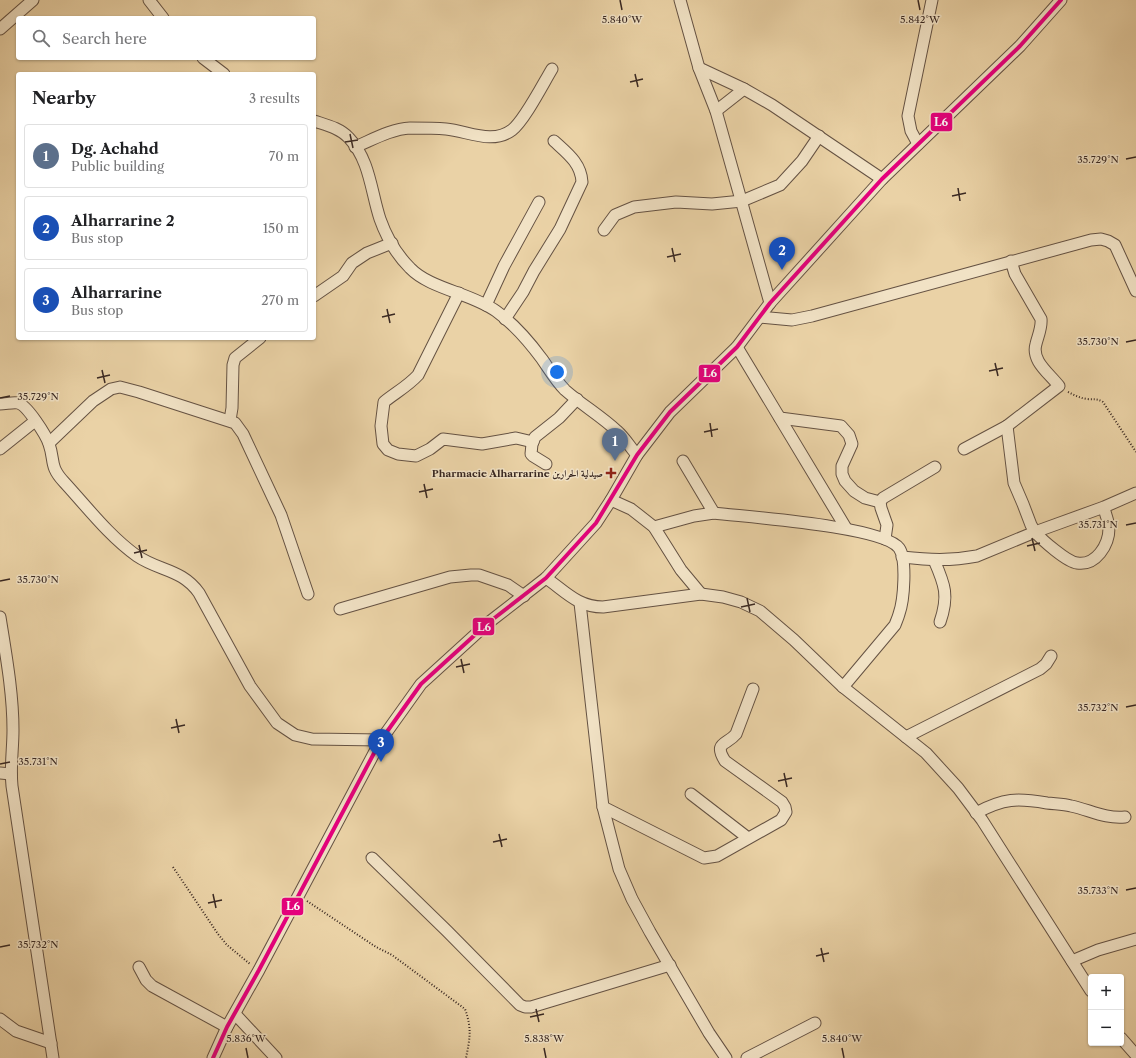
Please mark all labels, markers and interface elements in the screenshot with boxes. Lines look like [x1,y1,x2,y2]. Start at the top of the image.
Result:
text: 5.840°W [602,13,643,26]
text: 5.842°W [900,13,941,26]
search box [16,16,316,60]
icon: search [30,27,52,49]
text: Search here [62,29,147,48]
text: Nearby [32,88,96,108]
text: 3 results [249,90,300,106]
line badge: L6 [930,112,953,132]
text: L6 [934,115,949,129]
text: Dg. Achahd [71,139,159,158]
text: 1 [43,148,49,164]
text: 70 m [269,148,299,164]
text: 35.729°N [1077,153,1119,166]
text: Public building [71,158,164,174]
text: Alharrarine 2 [71,211,175,230]
text: 2 [42,220,50,236]
text: 150 m [263,220,299,236]
text: Bus stop [71,230,123,246]
pin: 2 [769,237,795,270]
text: Alharrarine [71,283,162,302]
text: 3 [42,292,50,308]
text: 270 m [261,292,299,308]
text: Bus stop [71,302,123,318]
text: 35.730°N [1077,335,1119,348]
your location [547,362,567,382]
line badge: L6 [698,364,721,383]
text: L6 [703,366,718,380]
text: 35.729°N [17,390,59,403]
pin: 1 [602,428,628,461]
place label: Pharmacie Alharrarine صيدلية الحرارين [432,467,603,480]
marker: Pharmacie Alharrarine صيدلية الحرارين [606,468,616,478]
text: 35.731°N [1078,518,1118,531]
text: 35.730°N [17,573,59,586]
line badge: L6 [472,617,495,636]
text: L6 [477,620,492,634]
text: 35.732°N [1077,701,1119,714]
pin: 3 [368,729,394,762]
text: 35.731°N [18,755,58,768]
text: 35.733°N [1078,884,1118,897]
line badge: L6 [281,897,304,916]
text: L6 [286,899,301,913]
text: 35.732°N [17,938,59,951]
map controls [1088,974,1124,1046]
button: + [1088,974,1124,1010]
button: − [1088,1010,1124,1046]
text: 5.836°W [226,1032,267,1045]
text: 5.838°W [524,1032,565,1045]
text: 5.840°W [822,1032,863,1045]

